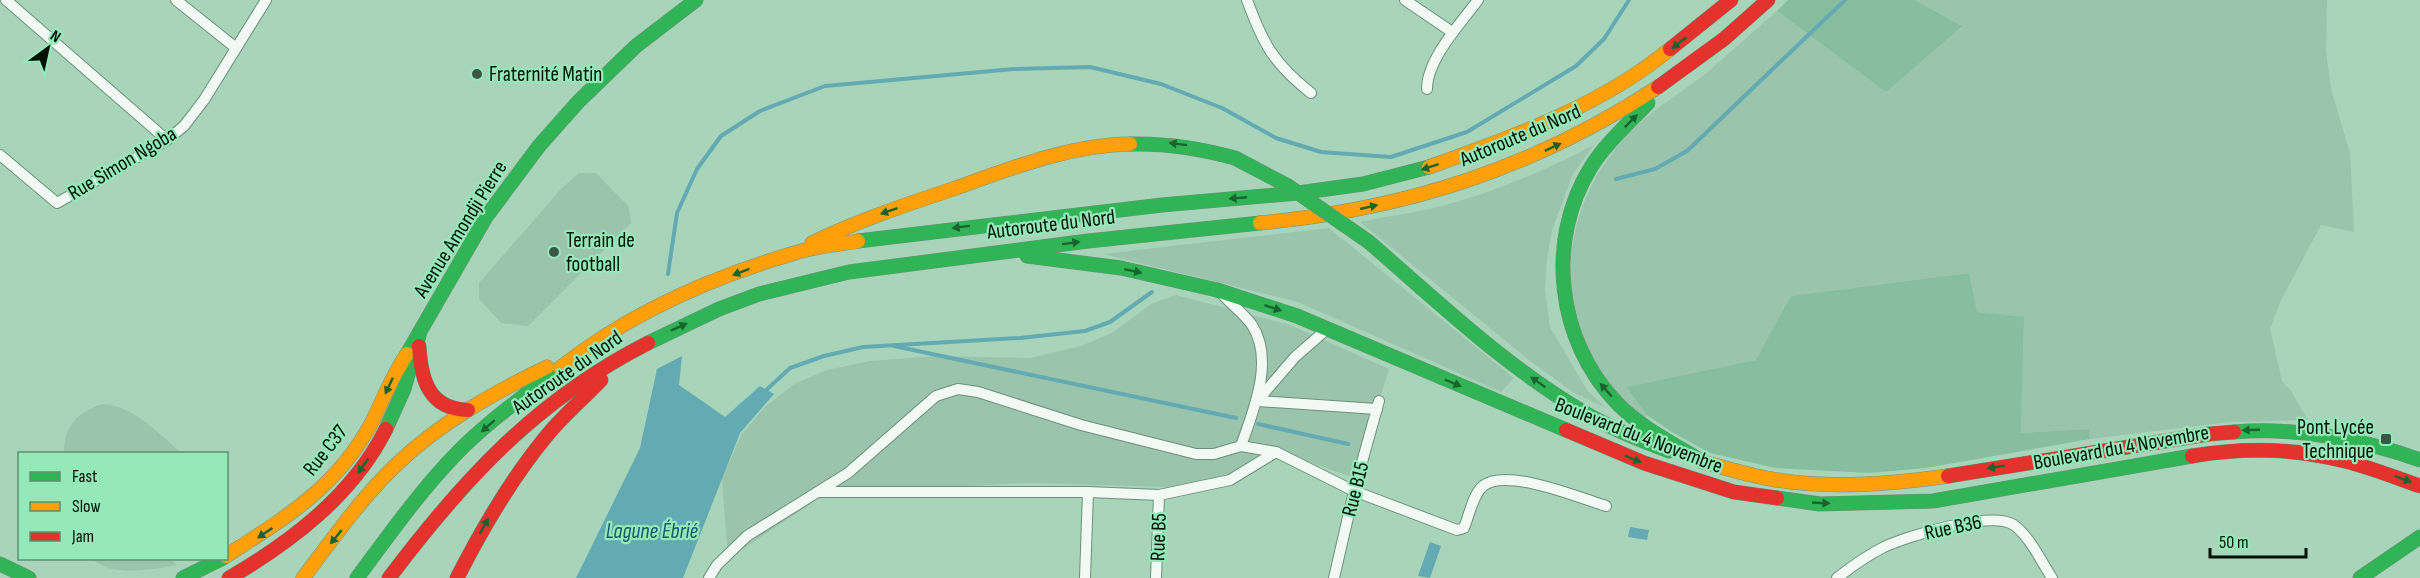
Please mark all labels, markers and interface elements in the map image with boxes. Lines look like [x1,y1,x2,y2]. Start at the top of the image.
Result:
north arrow [18,18,78,78]
text: N [47,26,64,47]
one-way arrow [1671,36,1686,48]
place label: Fraternité Matin [489,62,602,87]
marker: Fraternité Matin [470,67,484,81]
street label: Autoroute du Nord [1455,99,1584,172]
one-way arrow [1623,115,1637,129]
street label: Rue Simon Ngoba [63,121,181,206]
one-way arrow [1168,140,1187,149]
one-way arrow [1545,142,1563,152]
street label: Avenue Amondji Pierre [408,156,512,303]
one-way arrow [1421,163,1439,172]
one-way arrow [1229,193,1248,203]
one-way arrow [1359,202,1378,212]
street label: Autoroute du Nord [985,204,1116,245]
one-way arrow [880,207,898,217]
one-way arrow [951,222,970,232]
place label: Terrain de football [566,228,635,277]
one-way arrow [1061,238,1080,248]
marker: Terrain de football [547,245,561,259]
one-way arrow [732,267,750,277]
one-way arrow [1124,267,1143,276]
one-way arrow [1264,304,1282,314]
one-way arrow [670,321,688,331]
street label: Autoroute du Nord [507,325,627,420]
one-way arrow [384,377,393,394]
one-way arrow [1530,377,1546,388]
one-way arrow [1445,378,1463,388]
one-way arrow [1599,383,1613,398]
street label: Boulevard du 4 Novembre [1551,392,1726,479]
place label: Pont Lycée Technique [2297,415,2374,464]
street label: Rue C37 [298,419,353,481]
one-way arrow [480,419,496,432]
street label: Boulevard du 4 Novembre [2031,420,2211,475]
one-way arrow [2241,426,2260,435]
marker: Pont Lycée Technique [2379,432,2393,446]
legend [18,452,228,560]
one-way arrow [1624,454,1641,463]
one-way arrow [357,457,369,473]
street label: Rue B15 [1337,459,1374,519]
one-way arrow [1986,463,2005,472]
text: Fast [72,466,98,487]
one-way arrow [2394,475,2412,484]
text: Slow [72,496,101,517]
one-way arrow [1812,499,1831,508]
street label: Rue B36 [1922,509,1984,546]
street label: Rue B5 [1145,513,1172,561]
one-way arrow [479,517,489,534]
water label: Lagune Ébrié [606,518,699,545]
scale bar [2210,521,2306,559]
text: Jam [71,526,94,547]
one-way arrow [257,527,274,538]
one-way arrow [329,529,342,545]
text: 50 m [2219,532,2249,553]

